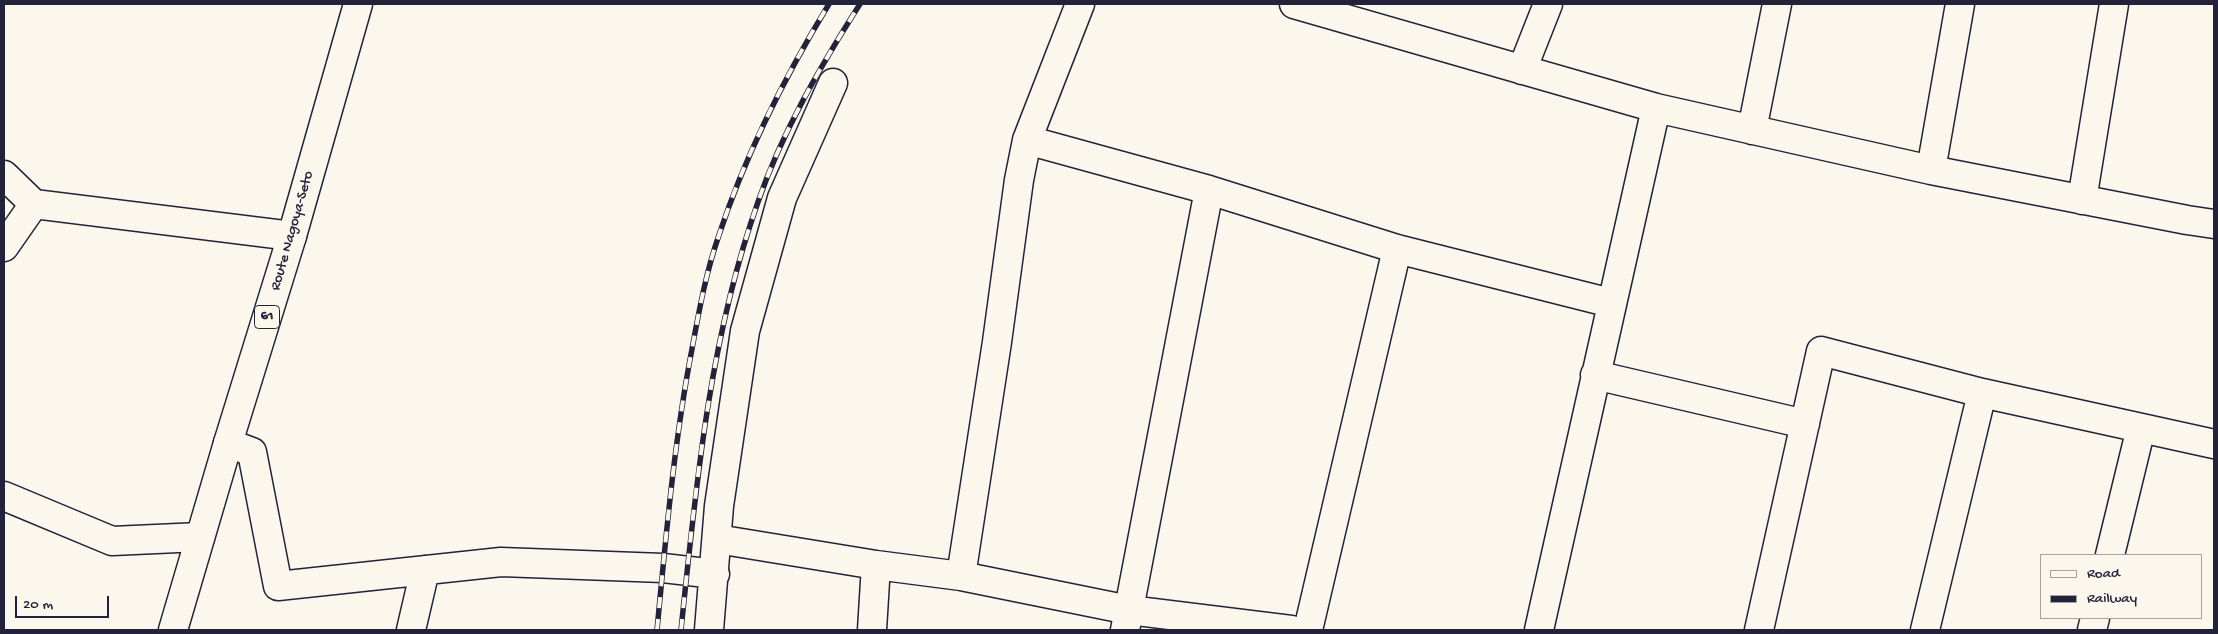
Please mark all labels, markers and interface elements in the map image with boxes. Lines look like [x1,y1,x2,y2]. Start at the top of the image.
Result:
street label: Route Nagoya-Seto [267,169,319,293]
road number: 61 [254,306,280,328]
legend [2040,554,2203,619]
text: Road [2087,565,2120,583]
scale bar [18,586,111,618]
text: Railway [2087,590,2137,608]
text: 20 m [23,596,53,614]

